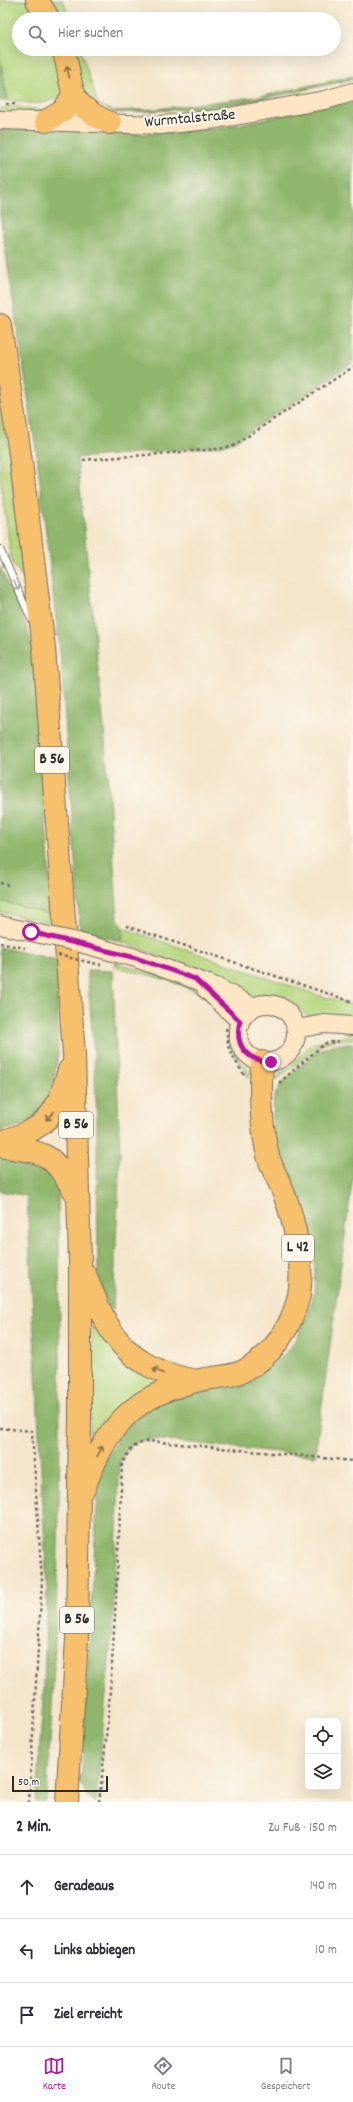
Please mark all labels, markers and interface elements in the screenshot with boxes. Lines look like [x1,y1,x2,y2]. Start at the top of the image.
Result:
search box [12,12,341,56]
icon: search [26,23,48,45]
text: Hier suchen [58,23,123,45]
one-way arrow [64,66,72,79]
street label: Wurmtalstraße [144,104,236,134]
one-way arrow [13,578,20,590]
road number: B 56 [35,747,69,773]
route start [22,923,40,941]
route end [262,1053,280,1071]
one-way arrow [46,1110,55,1120]
road number: B 56 [59,1112,93,1138]
road number: L 42 [282,1235,314,1261]
one-way arrow [153,1367,165,1374]
one-way arrow [96,1445,104,1457]
road number: B 56 [60,1607,94,1633]
map controls [305,1718,341,1790]
button: locate [305,1718,341,1754]
button: layers [305,1754,341,1790]
scale bar [12,1774,108,1793]
text: 50 m [18,1775,39,1791]
text: 2 Min. [16,1816,51,1840]
text: Zu Fuß · 150 m [268,1819,337,1838]
icon: ahead [16,1876,38,1898]
text: Geradeaus [54,1876,114,1898]
text: 140 m [310,1877,337,1896]
icon: left [16,1940,38,1962]
text: Links abbiegen [54,1940,135,1962]
text: 10 m [315,1941,337,1960]
icon: arrive [16,2004,38,2026]
text: Ziel erreicht [54,2004,122,2026]
tab: Karte [43,2055,66,2095]
tab: Route [151,2055,175,2095]
tab: Gespeichert [261,2055,310,2095]

